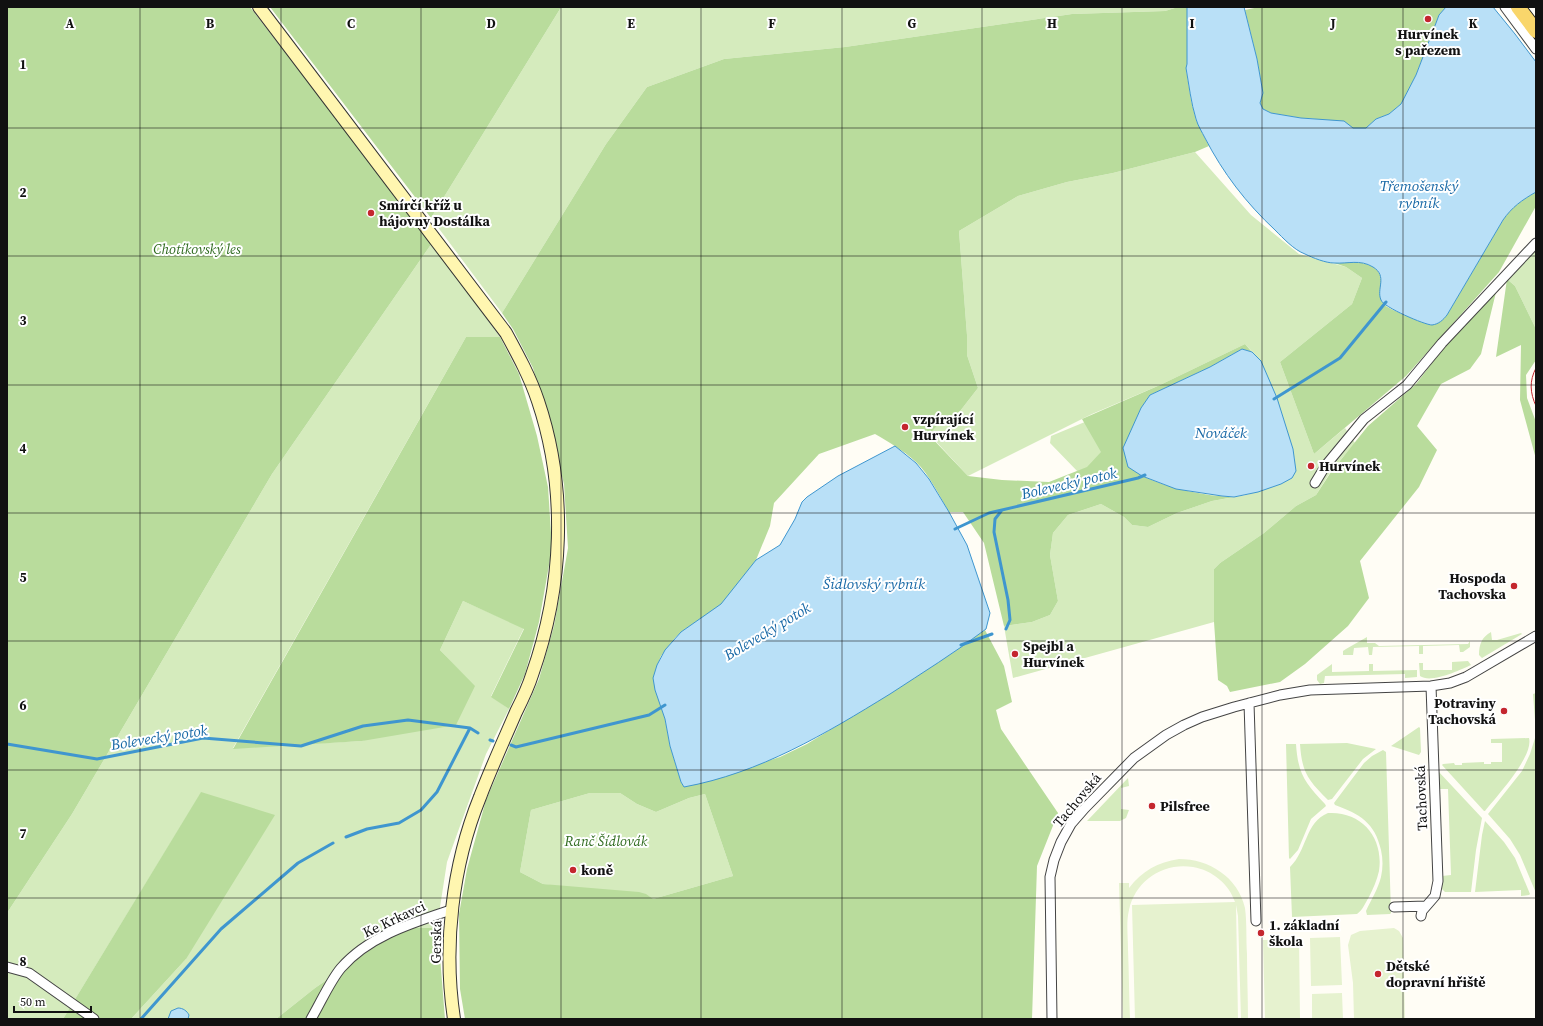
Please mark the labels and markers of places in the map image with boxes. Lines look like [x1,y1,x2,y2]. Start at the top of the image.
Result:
marker: Hurvínek s pařezem [1423,14,1433,24]
place label: Hurvínek s pařezem [1395,24,1461,60]
place label: Smírčí kříž u hájovny Dostálka [379,195,491,231]
marker: Smírčí kříž u hájovny Dostálka [366,208,376,218]
place label: vzpírající Hurvínek [912,409,975,445]
marker: vzpírající Hurvínek [900,422,910,432]
place label: Hurvínek [1319,456,1381,476]
marker: Hurvínek [1306,461,1316,471]
place label: Hospoda Tachovska [1438,568,1507,604]
marker: Hospoda Tachovska [1509,581,1519,591]
place label: Spejbl a Hurvínek [1023,636,1085,672]
marker: Spejbl a Hurvínek [1010,649,1020,659]
place label: Potraviny Tachovská [1428,693,1497,729]
marker: Potraviny Tachovská [1499,706,1509,716]
place label: Pilsfree [1160,796,1210,816]
marker: Pilsfree [1147,801,1157,811]
place label: koně [581,860,613,880]
marker: koně [568,865,578,875]
place label: 1. základní škola [1269,915,1340,951]
marker: 1. základní škola [1256,928,1266,938]
place label: Dětské dopravní hřiště [1386,956,1486,992]
marker: Dětské dopravní hřiště [1373,969,1383,979]

